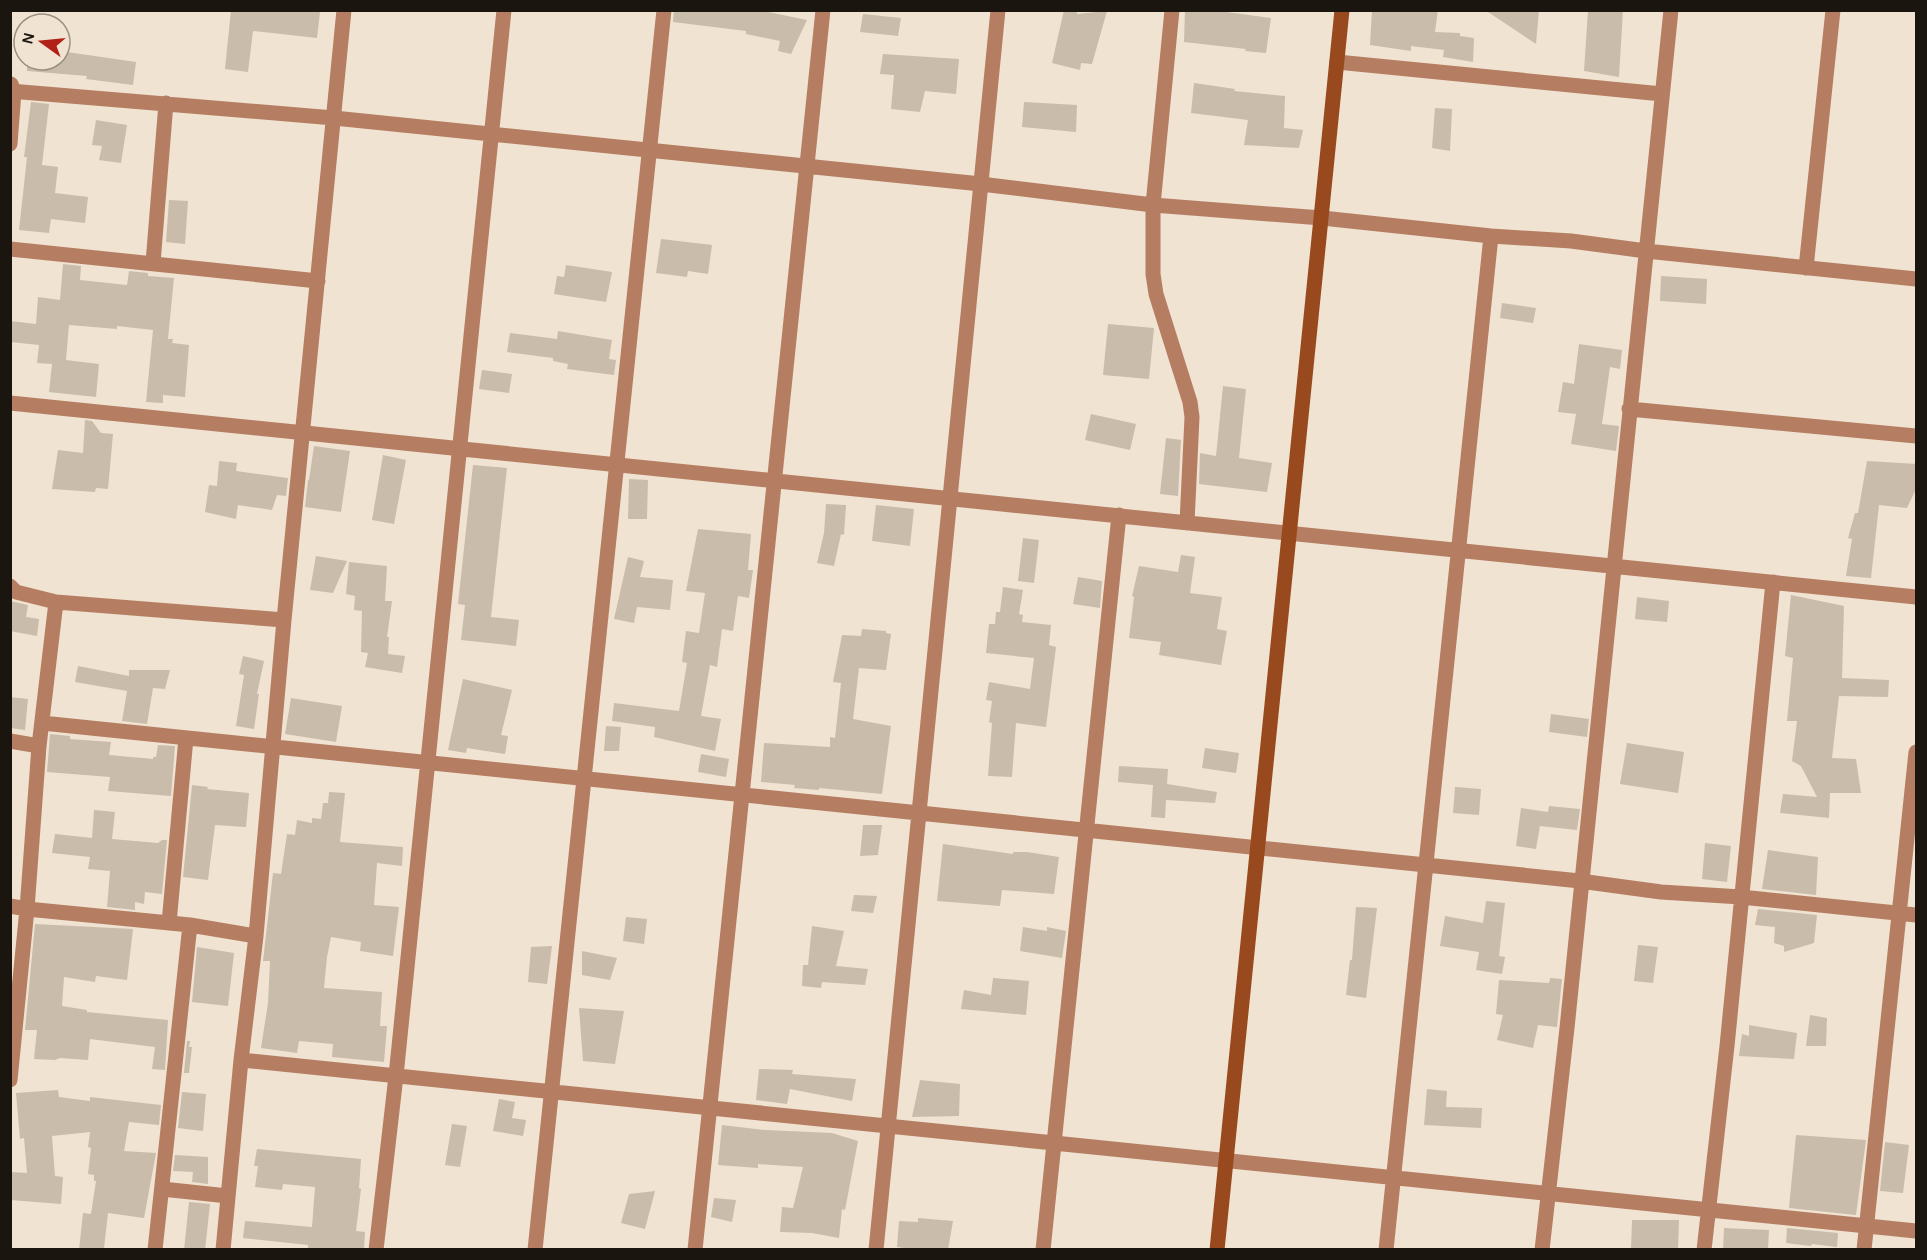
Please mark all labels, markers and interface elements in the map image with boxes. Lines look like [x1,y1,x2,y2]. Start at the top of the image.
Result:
north arrow [12,12,72,72]
text: N [17,30,39,46]

